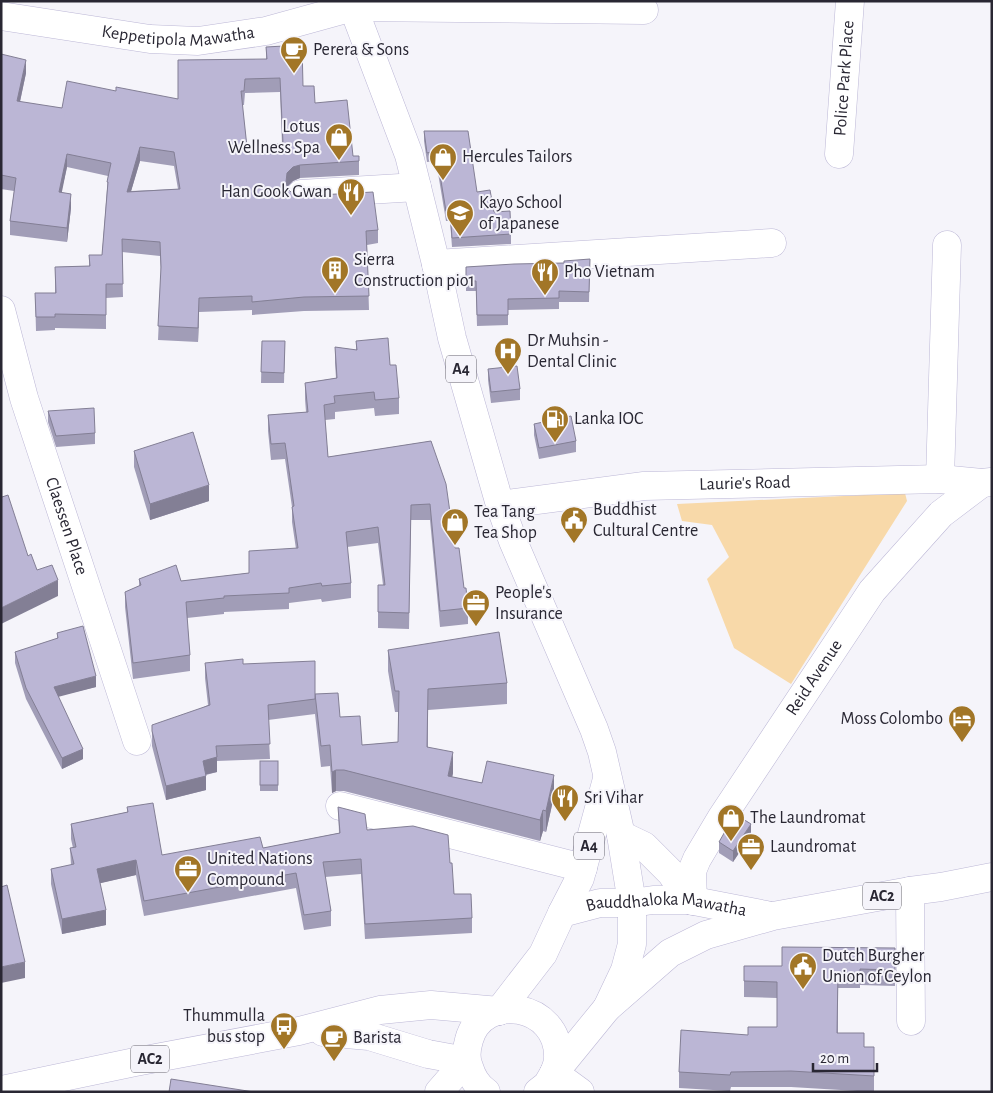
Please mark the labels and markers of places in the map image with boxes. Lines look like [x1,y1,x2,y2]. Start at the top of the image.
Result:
cafe icon: Perera & Sons [279,35,309,74]
place label: Perera & Sons [313,41,409,59]
place label: Lotus Wellness Spa [228,118,320,157]
shop icon: Lotus Wellness Spa [324,122,354,161]
shop icon: Hercules Tailors [428,142,458,181]
place label: Hercules Tailors [462,148,572,166]
restaurant icon: Han Gook Gwan [336,177,366,216]
place label: Han Gook Gwan [221,183,332,201]
place label: Kayo School of Japanese [479,194,563,233]
school or university icon: Kayo School of Japanese [445,198,475,237]
place label: Sierra Construction pio1 [354,251,475,290]
building icon: Sierra Construction pio1 [320,255,350,294]
restaurant icon: Pho Vietnam [530,257,560,296]
place label: Pho Vietnam [564,263,655,281]
place label: Dr Muhsin - Dental Clinic [527,332,616,371]
hospital icon: Dr Muhsin - Dental Clinic [493,336,523,375]
fuel station icon: Lanka IOC [540,404,570,443]
place label: Lanka IOC [574,410,643,428]
place label: Buddhist Cultural Centre [593,501,698,540]
place label: Tea Tang Tea Shop [474,503,537,542]
public building icon: Buddhist Cultural Centre [559,505,589,544]
shop icon: Tea Tang Tea Shop [440,507,470,546]
place label: People's Insurance [495,584,563,623]
office icon: People's Insurance [461,588,491,627]
hotel icon: Moss Colombo [947,704,977,743]
place label: Moss Colombo [841,710,943,728]
restaurant icon: Sri Vihar [550,783,580,822]
place label: Sri Vihar [584,789,643,807]
shop icon: The Laundromat [716,803,746,842]
place label: The Laundromat [750,809,866,827]
office icon: Laundromat [736,832,766,871]
place label: Laundromat [770,838,857,856]
place label: United Nations Compound [207,850,313,889]
office icon: United Nations Compound [173,854,203,893]
place label: Dutch Burgher Union of Ceylon [822,947,932,986]
public building icon: Dutch Burgher Union of Ceylon [788,951,818,990]
place label: Thummulla bus stop [183,1007,265,1046]
bus stop icon: Thummulla bus stop [269,1011,299,1050]
cafe icon: Barista [319,1023,349,1062]
place label: Barista [353,1029,402,1047]

